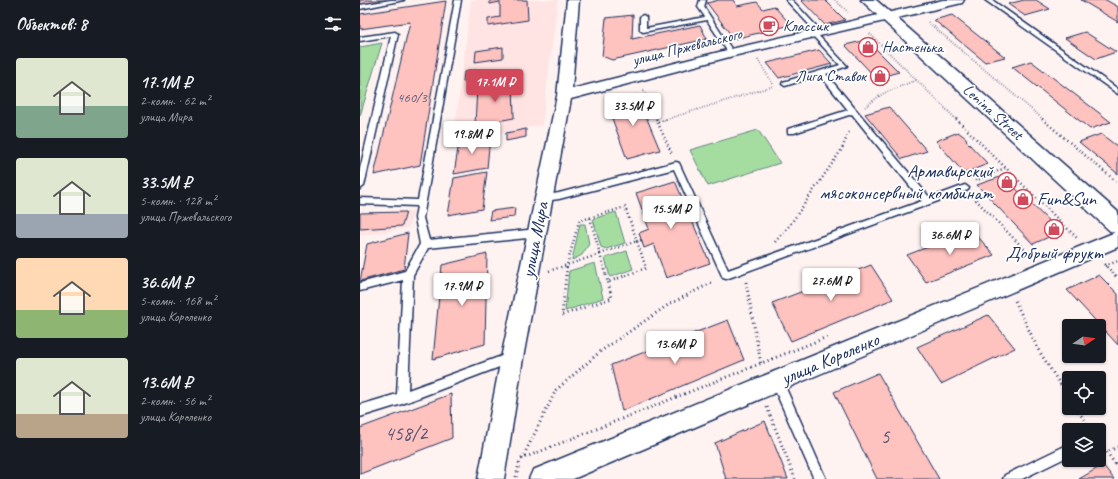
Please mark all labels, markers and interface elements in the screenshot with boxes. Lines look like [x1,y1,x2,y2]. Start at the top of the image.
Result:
icon: filters [322,13,344,35]
text: Объектов: 8 [16,14,87,35]
cafe icon: Классик [758,15,780,37]
place label: Классик [783,16,830,36]
street label: улица Пржевальского [629,23,745,71]
shop icon: Настенька [857,36,879,58]
place label: Настенька [882,37,944,57]
shop icon: Лига Ставок [869,65,891,87]
place label: Лига Ставок [796,66,868,86]
pin: 17.1M ₽ [458,69,532,103]
text: 17.1M ₽ [140,72,192,93]
icon: home [48,74,96,122]
text: 17.1M ₽ [475,74,515,90]
street label: Lenina Street [959,80,1029,145]
house number: 460/3 [397,89,429,106]
text: 2-комн. · 62 m² [140,93,210,109]
pin: 33.5M ₽ [596,93,670,127]
text: 33.5M ₽ [613,98,653,114]
text: улица Мира [140,109,192,125]
pin: 19.8M ₽ [435,121,509,155]
text: 19.8M ₽ [452,126,492,142]
place label: Армавирский мясоконсервный комбинат [819,159,994,205]
shop icon: Армавирский мясоконсервный комбинат [996,171,1018,193]
text: 33.5M ₽ [140,172,191,193]
icon: home [48,174,96,222]
place label: Fun&Sun [1037,187,1097,211]
shop icon: Fun&Sun [1012,188,1034,210]
text: 5-комн. · 128 m² [140,193,216,209]
pin: 15.5M ₽ [634,196,708,230]
street label: улица Мира [516,199,554,281]
text: 15.5M ₽ [651,201,691,217]
text: улица Пржевальского [140,209,231,225]
shop icon: Добрый фрукт [1043,218,1065,240]
pin: 36.6M ₽ [913,222,987,256]
text: 36.6M ₽ [930,227,970,243]
place label: Добрый фрукт [1006,241,1104,265]
pin: 27.6M ₽ [794,268,868,302]
text: 36.6M ₽ [140,272,192,293]
pin: 17.9M ₽ [425,273,499,307]
text: 27.6M ₽ [811,273,851,289]
icon: home [48,274,96,322]
text: 17.9M ₽ [442,278,482,294]
text: 5-комн. · 168 m² [140,293,216,309]
text: улица Короленко [140,309,211,325]
north arrow [1062,319,1106,363]
map controls [1062,319,1106,467]
street label: улица Короленко [777,327,884,391]
pin: 13.6M ₽ [638,331,712,365]
text: 13.6M ₽ [655,336,695,352]
button: locate [1062,371,1106,415]
text: 13.6M ₽ [140,372,192,393]
icon: home [48,374,96,422]
text: 2-комн. · 56 m² [140,393,210,409]
text: улица Короленко [140,409,211,425]
house number: 458/2 [385,421,429,446]
button: layers [1062,423,1106,467]
house number: 5 [881,424,891,449]

